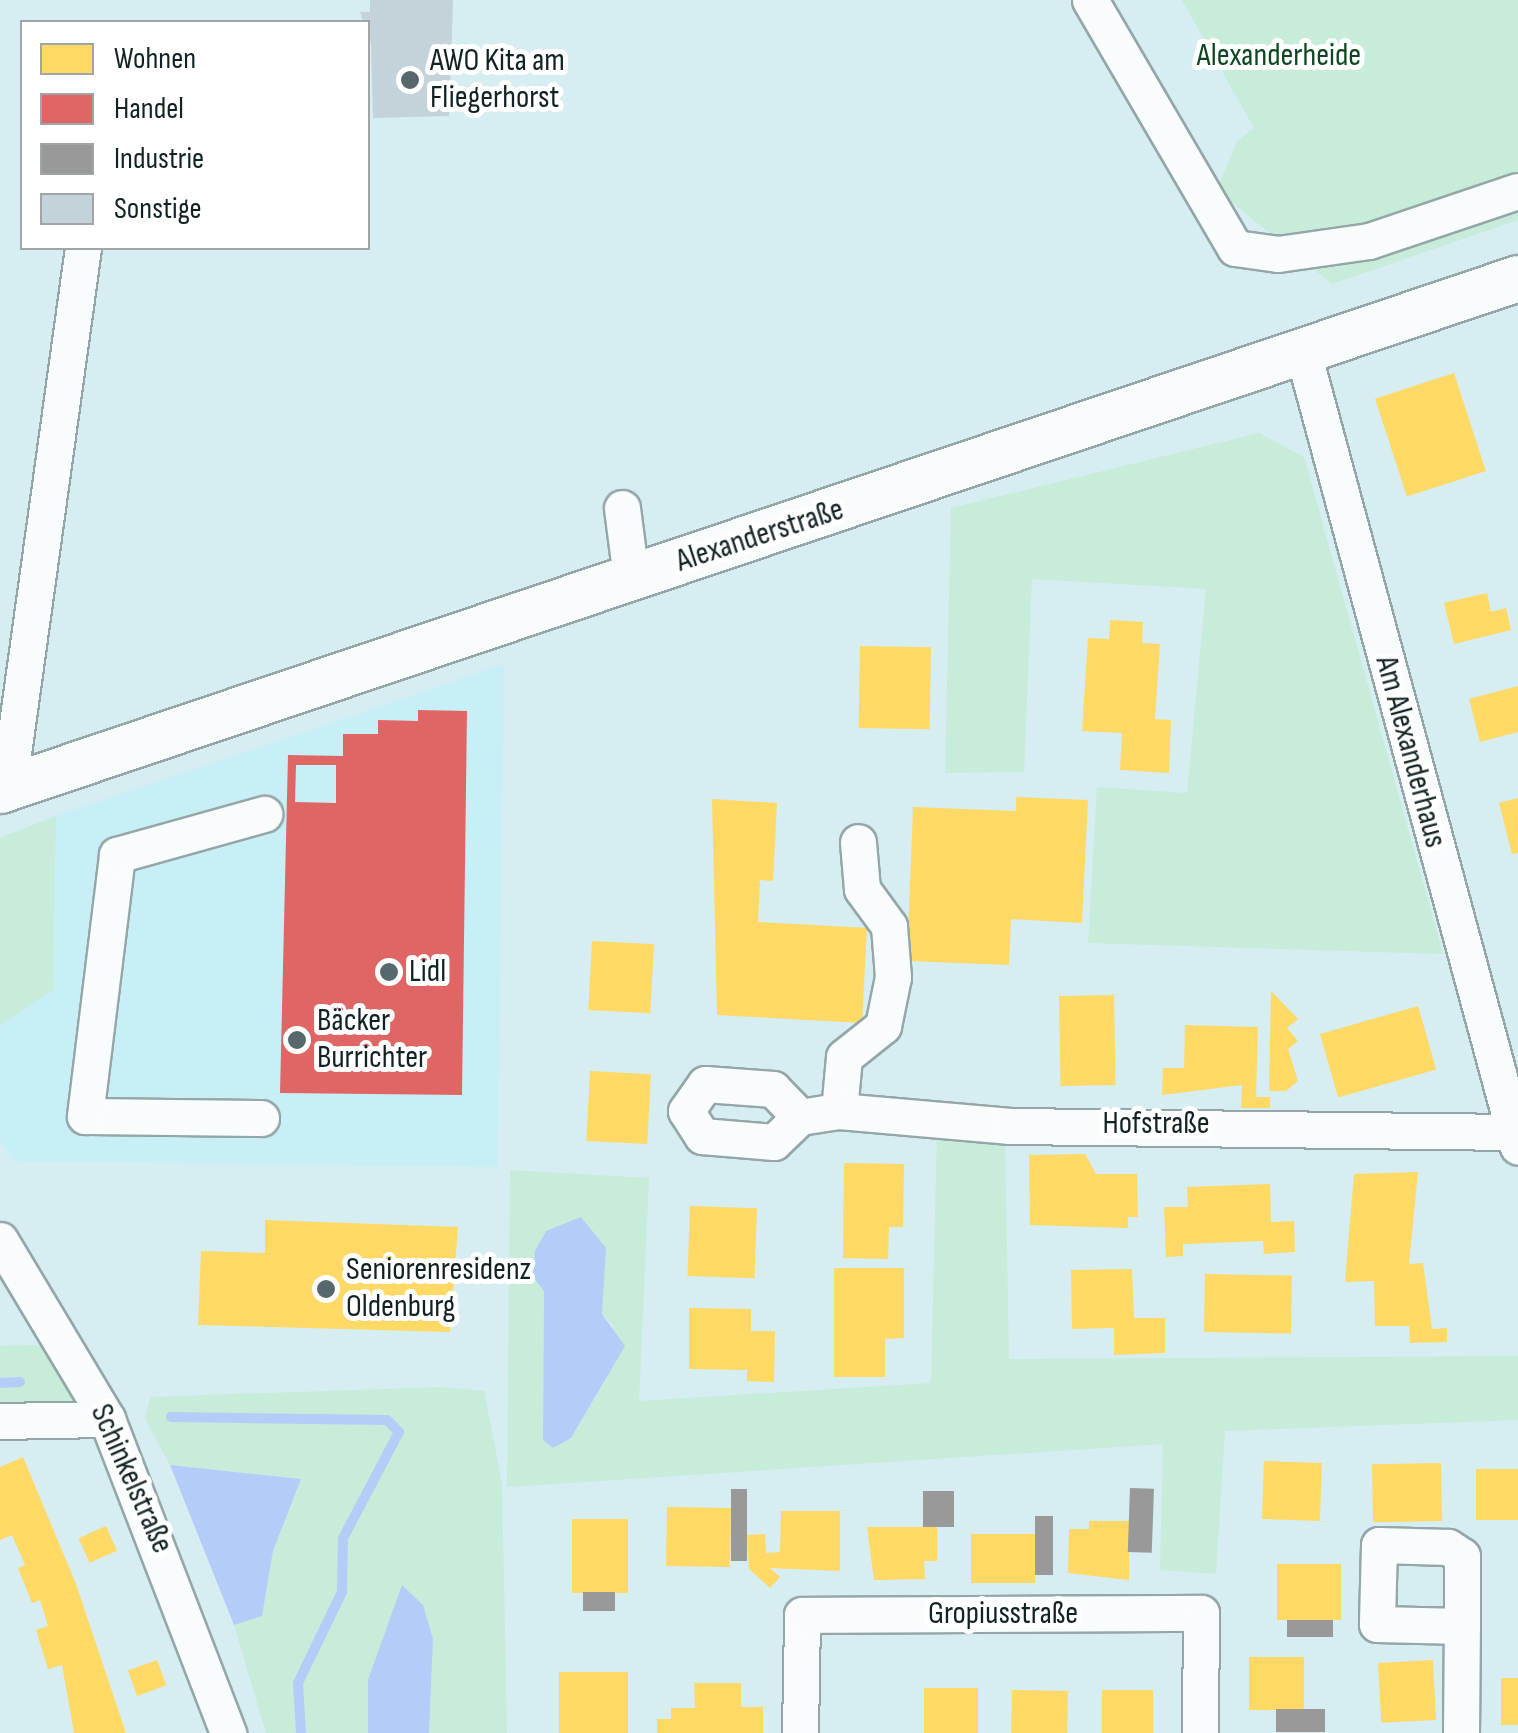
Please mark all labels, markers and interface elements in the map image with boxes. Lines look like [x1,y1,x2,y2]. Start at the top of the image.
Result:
legend [20,20,370,250]
park label: Alexanderheide [1197,37,1361,75]
text: Wohnen [114,41,196,77]
place label: AWO Kita am Fliegerhorst [430,43,565,118]
marker: AWO Kita am Fliegerhorst [399,69,421,91]
text: Handel [114,91,184,127]
text: Industrie [114,141,204,177]
text: Sonstige [114,191,202,227]
street label: Alexanderstraße [671,491,849,581]
street label: Am Alexanderhaus [1366,652,1454,852]
place label: Lidl [409,953,446,991]
marker: Lidl [378,961,400,983]
place label: Bäcker Burrichter [317,1003,427,1078]
marker: Bäcker Burrichter [286,1029,308,1051]
street label: Hofstraße [1102,1105,1210,1143]
place label: Seniorenresidenz Oldenburg [346,1252,531,1327]
marker: Seniorenresidenz Oldenburg [315,1278,337,1300]
street label: Schinkelstraße [81,1399,181,1559]
street label: Gropiusstraße [928,1595,1078,1633]

